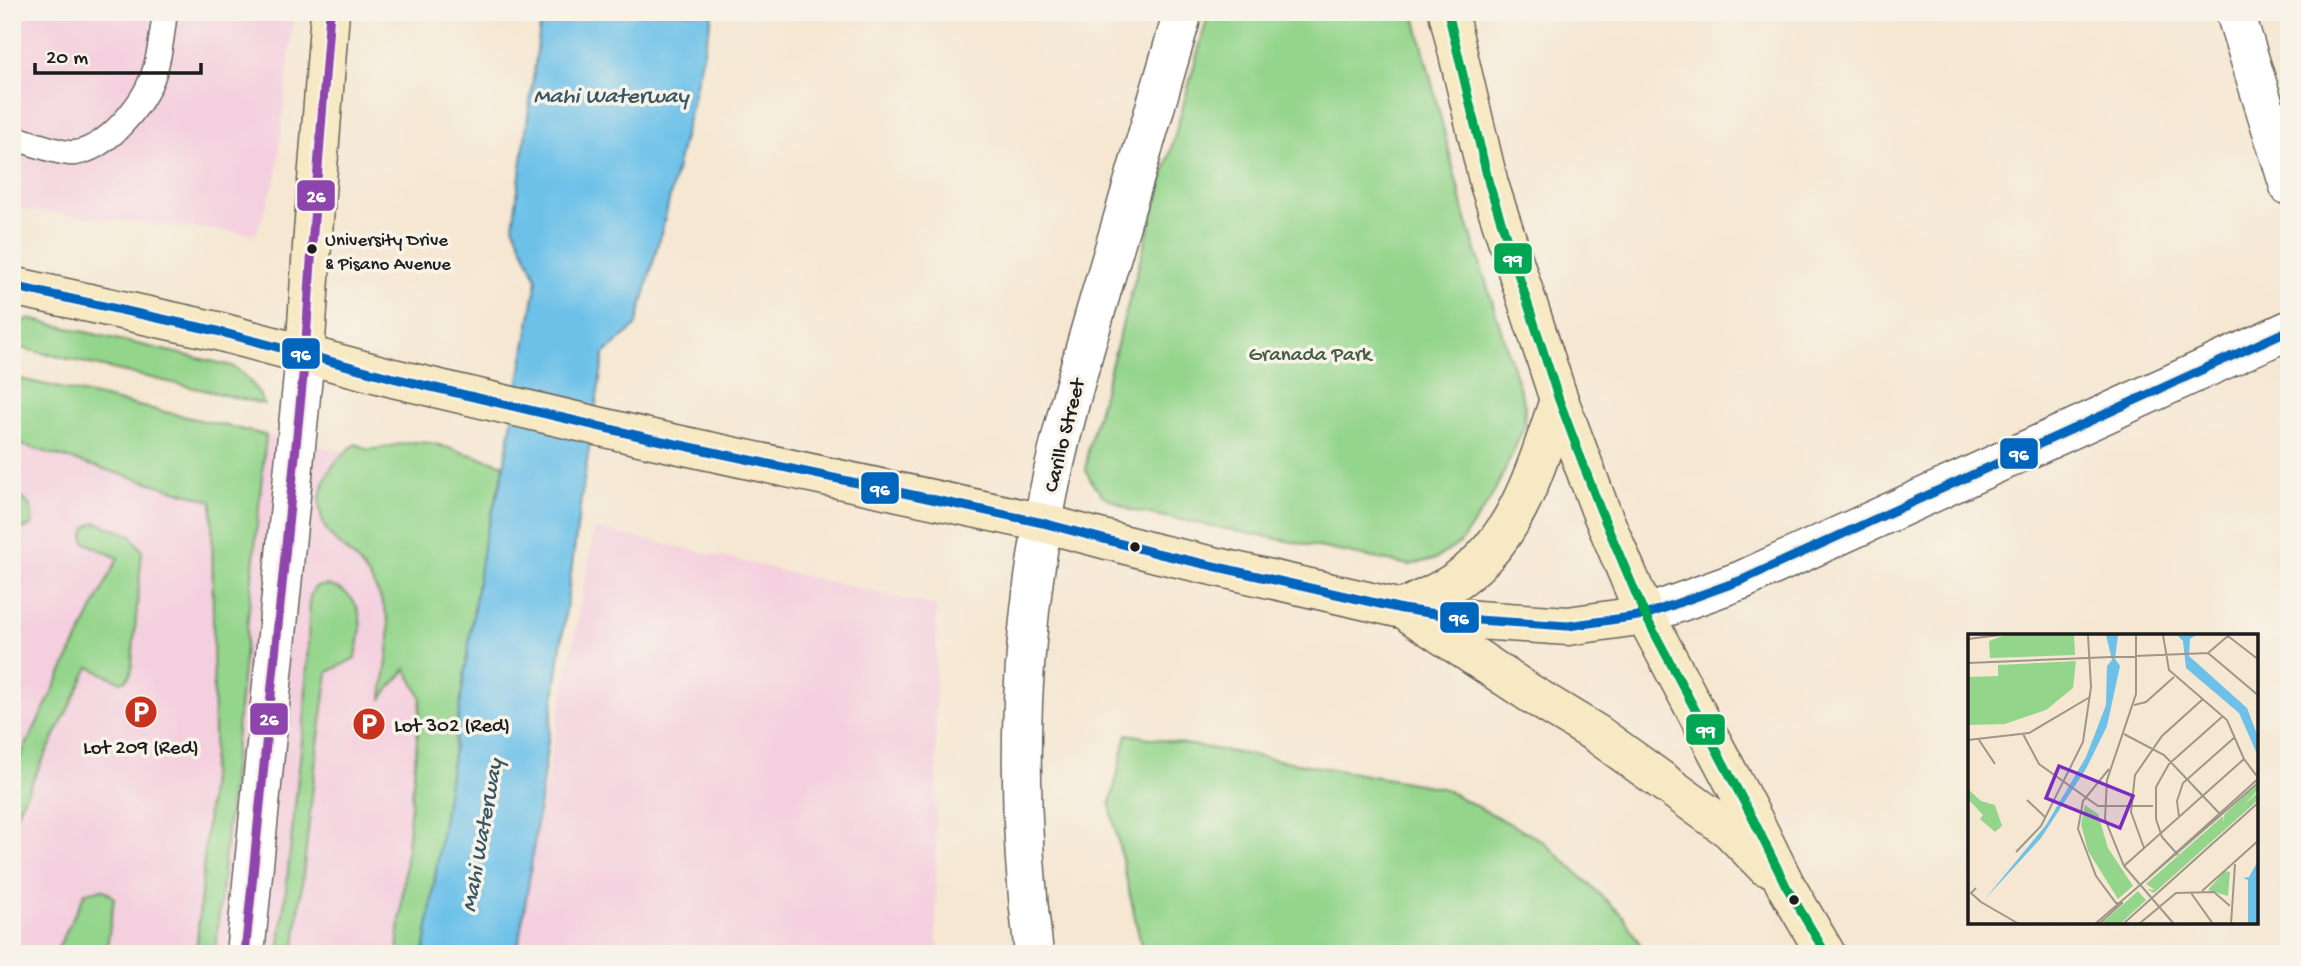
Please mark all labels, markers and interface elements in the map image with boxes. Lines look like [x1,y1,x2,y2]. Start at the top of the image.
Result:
scale bar [35,32,201,76]
text: 20 m [46,47,88,72]
water label: Mahi Waterway [533,84,690,111]
line badge: 26 [296,179,336,212]
text: 26 [307,187,326,210]
place label: University Drive & Pisano Avenue [325,230,451,277]
marker: University Drive & Pisano Avenue [305,242,319,256]
line badge: 99 [1493,242,1533,275]
text: 99 [1502,250,1523,273]
line badge: 96 [281,337,321,370]
park label: Granada Park [1249,344,1374,369]
text: 96 [290,345,311,368]
street label: Carillo Street [1040,374,1093,495]
line badge: 96 [1999,437,2039,470]
text: 96 [2008,445,2029,468]
line badge: 96 [860,471,900,505]
text: 96 [869,480,890,503]
unlabelled marker [1128,540,1142,554]
line badge: 96 [1439,601,1480,634]
text: 96 [1448,609,1469,632]
inset map [1968,634,2259,924]
parking icon: Lot 209 (Red) [122,693,160,731]
line badge: 26 [249,702,289,736]
parking icon: Lot 302 (Red) [350,705,388,743]
text: 26 [260,710,279,733]
line badge: 99 [1685,713,1726,746]
place label: Lot 302 (Red) [394,715,510,740]
text: 99 [1695,721,1716,744]
place label: Lot 209 (Red) [83,737,199,762]
water label: Mahi Waterway [457,755,511,914]
unlabelled marker [1787,893,1801,907]

